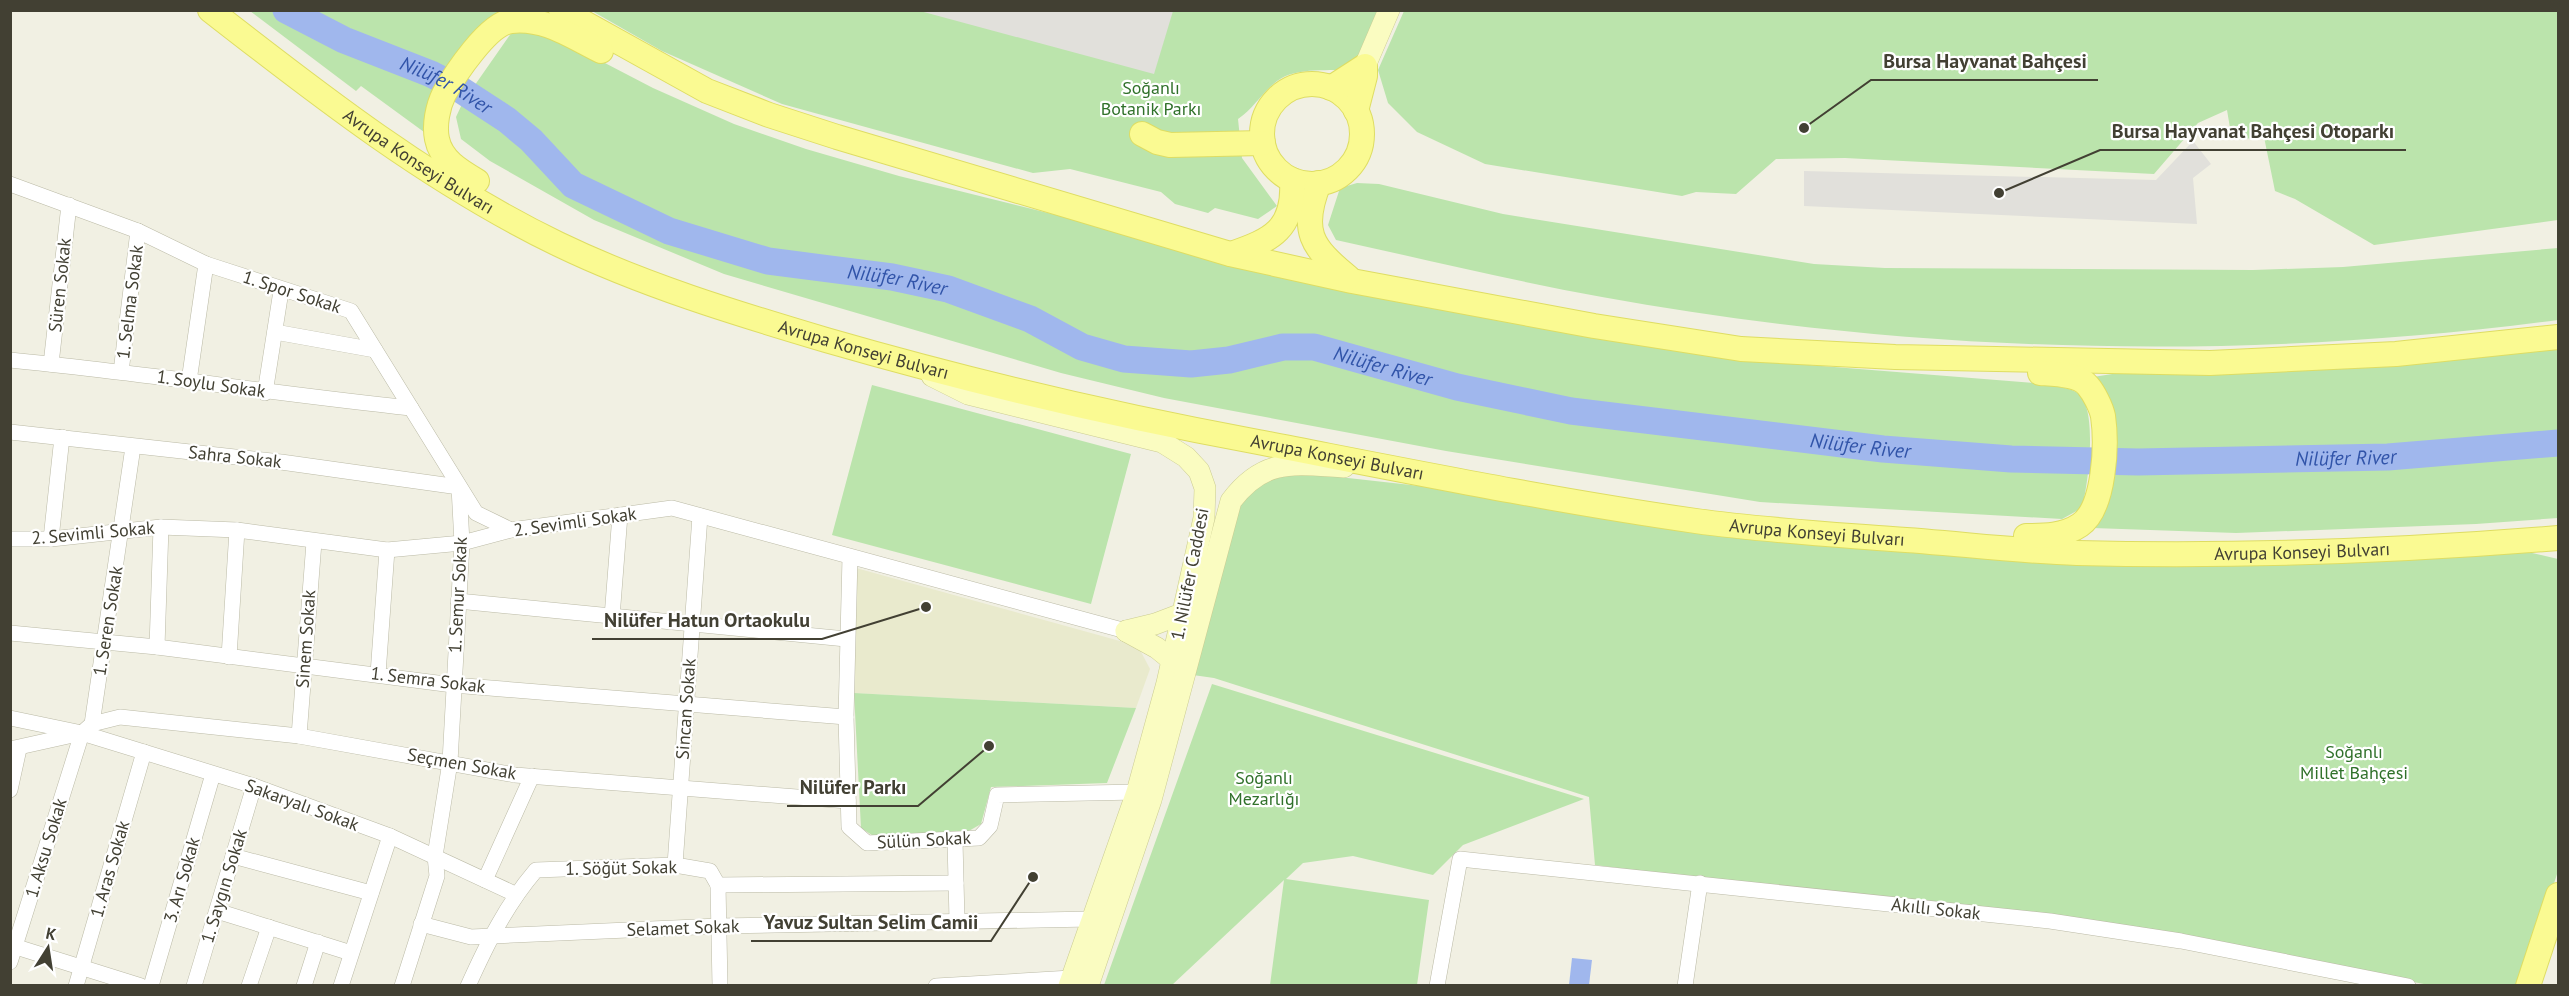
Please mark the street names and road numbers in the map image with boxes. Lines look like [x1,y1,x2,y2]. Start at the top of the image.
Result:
street label: Avrupa Konseyi Bulvarı [339,103,498,219]
street label: Süren Sokak [43,236,76,333]
street label: 1. Selma Sokak [111,243,148,360]
street label: 1. Spor Sokak [240,265,345,318]
street label: Avrupa Konseyi Bulvarı [776,314,951,384]
street label: 1. Soylu Sokak [155,364,267,403]
street label: Avrupa Konseyi Bulvarı [1249,429,1426,485]
street label: Sahra Sokak [187,440,283,473]
street label: 2. Sevimli Sokak [512,501,638,542]
street label: 1. Nilüfer Caddesi [1165,506,1214,642]
street label: Avrupa Konseyi Bulvarı [1728,513,1906,551]
street label: 2. Sevimli Sokak [30,516,156,549]
street label: 1. Semur Sokak [443,536,472,654]
street label: Avrupa Konseyi Bulvarı [2214,537,2391,565]
street label: 1. Seren Sokak [87,564,128,678]
street label: Sinem Sokak [291,589,320,689]
street label: Sincan Sokak [670,657,701,760]
street label: 1. Semra Sokak [369,661,487,698]
street label: Seçmen Sokak [406,743,519,784]
street label: Sakaryalı Sokak [242,773,363,836]
street label: 1. Aksu Sokak [19,795,72,901]
street label: 1. Aras Sokak [85,817,134,920]
street label: 1. Saygın Sokak [195,826,252,946]
street label: Sülün Sokak [876,826,972,853]
street label: 3. Arı Sokak [158,834,205,925]
street label: 1. Söğüt Sokak [565,855,678,880]
street label: Akıllı Sokak [1890,892,1982,925]
street label: Selamet Sokak [626,914,740,941]

